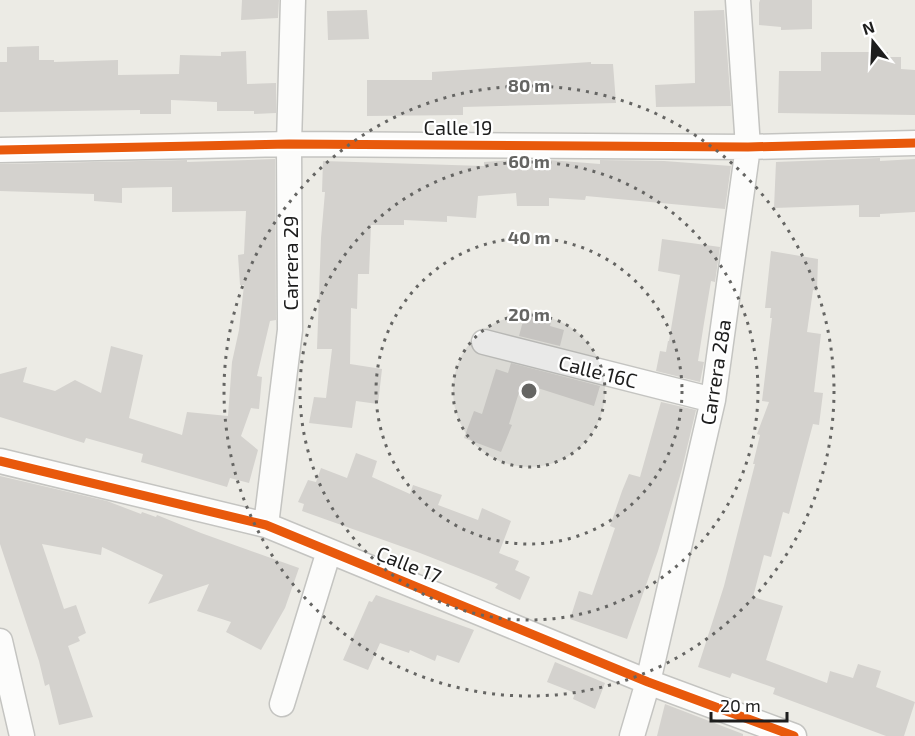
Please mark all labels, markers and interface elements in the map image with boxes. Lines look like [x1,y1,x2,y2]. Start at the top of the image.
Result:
north arrow [843,12,903,72]
text: N [860,16,877,38]
text: 80 m [508,74,550,96]
street label: Calle 19 [424,115,492,139]
text: 60 m [508,150,550,172]
street label: Carrera 29 [278,215,302,311]
text: 40 m [508,226,550,248]
text: 20 m [508,303,550,325]
street label: Carrera 28a [695,317,735,427]
street label: Calle 16C [556,350,640,392]
centre of rings [519,381,539,401]
street label: Calle 17 [373,540,445,588]
scale bar [711,685,788,723]
text: 20 m [720,694,761,716]

